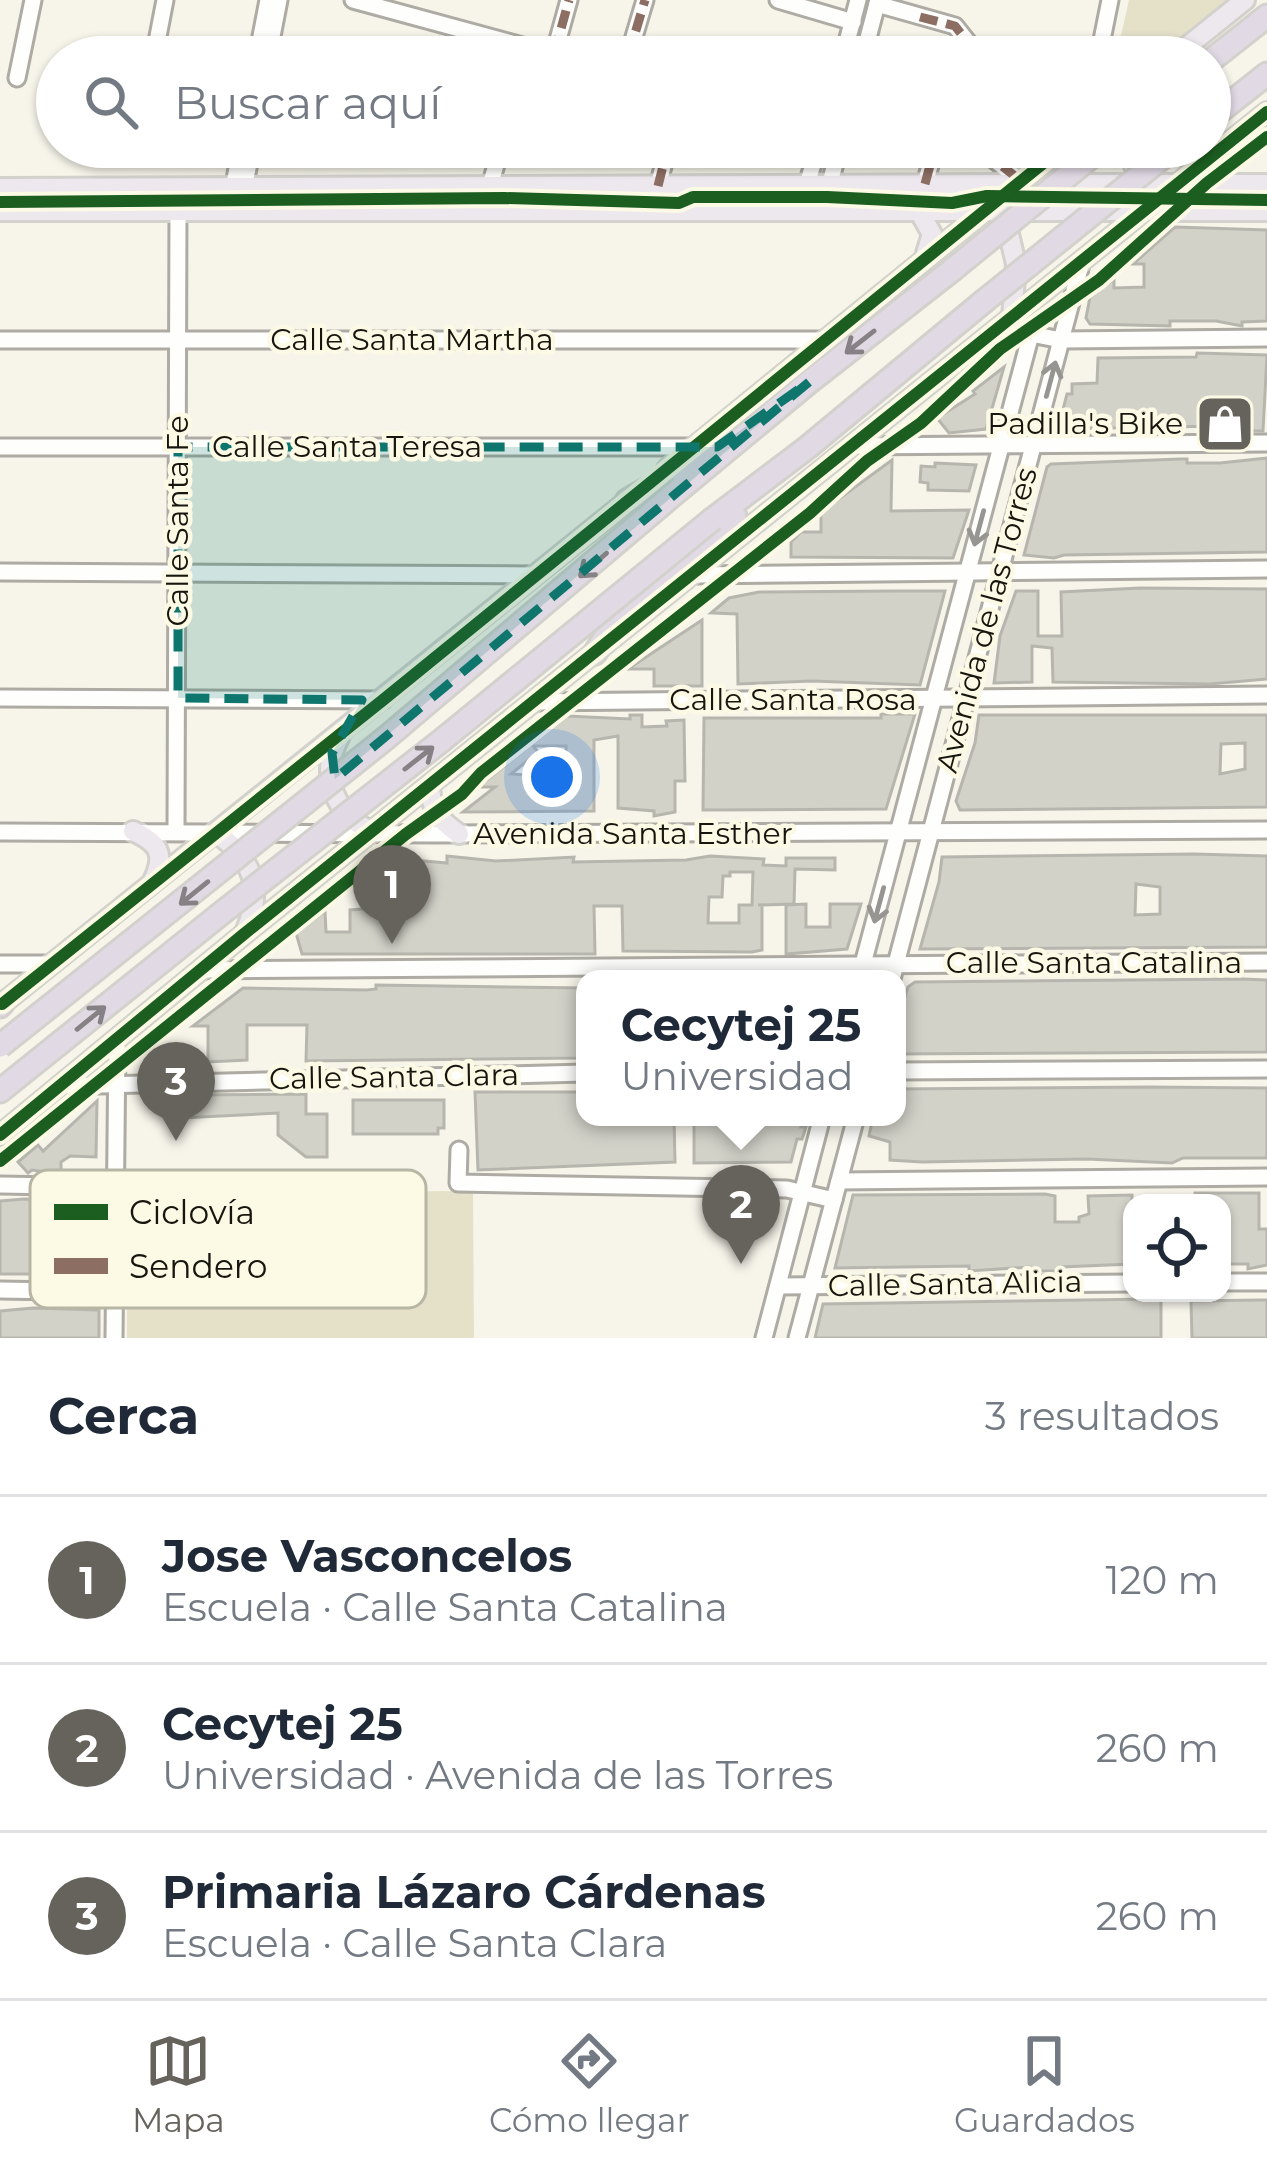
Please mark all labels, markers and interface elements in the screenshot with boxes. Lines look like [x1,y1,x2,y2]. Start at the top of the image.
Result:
search box [36,36,1231,168]
icon: search [78,69,144,135]
text: Buscar aquí [174,75,441,130]
street label: Calle Santa Martha [270,321,554,358]
one-way arrow [844,328,876,355]
one-way arrow [1041,360,1063,398]
shop icon: Padilla's Bike [1194,393,1256,455]
place label: Padilla's Bike [987,405,1183,442]
street label: Calle Santa Fe [159,415,196,627]
street label: Calle Santa Teresa [212,428,482,465]
street label: Avenida de las Torres [928,463,1045,776]
one-way arrow [967,509,989,547]
one-way arrow [578,551,609,578]
street label: Calle Santa Rosa [669,681,917,718]
one-way arrow [403,745,435,772]
your location [522,747,582,807]
street label: Avenida Santa Esther [473,815,793,852]
pin: 1 [353,845,431,944]
one-way arrow [179,879,211,905]
one-way arrow [867,885,889,923]
street label: Calle Santa Catalina [946,944,1242,981]
popup [576,970,906,1126]
text: Cecytej 25 [621,997,861,1052]
one-way arrow [75,1005,107,1032]
pin: 3 [137,1042,215,1141]
text: Universidad [621,1052,853,1100]
street label: Calle Santa Clara [269,1056,519,1097]
pin: 2 [702,1165,780,1264]
legend [30,1170,426,1308]
text: Ciclovía [129,1192,255,1232]
map controls [1123,1194,1231,1302]
button: locate [1123,1194,1231,1302]
text: Sendero [129,1246,267,1286]
street label: Calle Santa Alicia [827,1263,1083,1304]
text: Cerca [48,1385,199,1447]
text: 3 resultados [985,1392,1219,1440]
text: Jose Vasconcelos [162,1528,572,1583]
text: 1 [79,1556,95,1604]
text: 120 m [1105,1556,1219,1604]
text: Escuela · Calle Santa Catalina [162,1583,728,1631]
text: Cecytej 25 [162,1696,403,1751]
text: 2 [75,1724,99,1772]
text: 260 m [1096,1724,1219,1772]
text: Universidad · Avenida de las Torres [162,1751,833,1799]
text: Primaria Lázaro Cárdenas [162,1864,766,1919]
text: 3 [75,1892,99,1940]
text: 260 m [1096,1892,1219,1940]
text: Escuela · Calle Santa Clara [162,1919,667,1967]
tab: Mapa [132,2028,225,2140]
tab: Cómo llegar [489,2028,690,2140]
tab: Guardados [954,2028,1135,2140]

